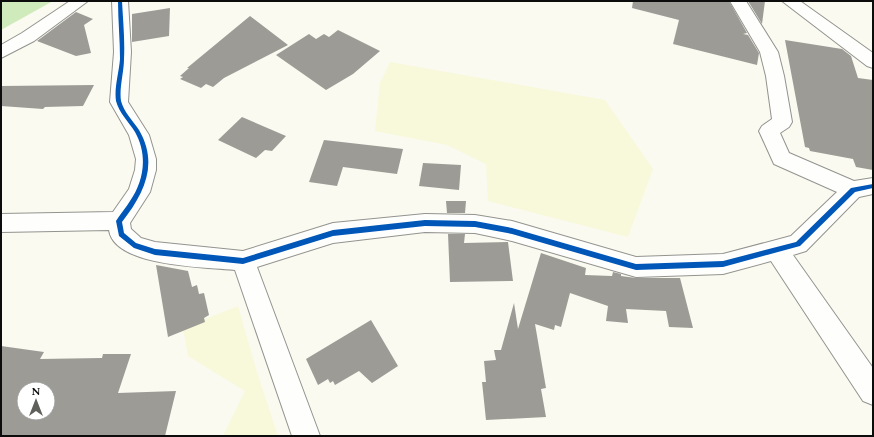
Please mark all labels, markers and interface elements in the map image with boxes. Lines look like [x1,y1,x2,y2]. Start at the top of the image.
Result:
north arrow [16,381,56,421]
text: N [32,383,41,400]

